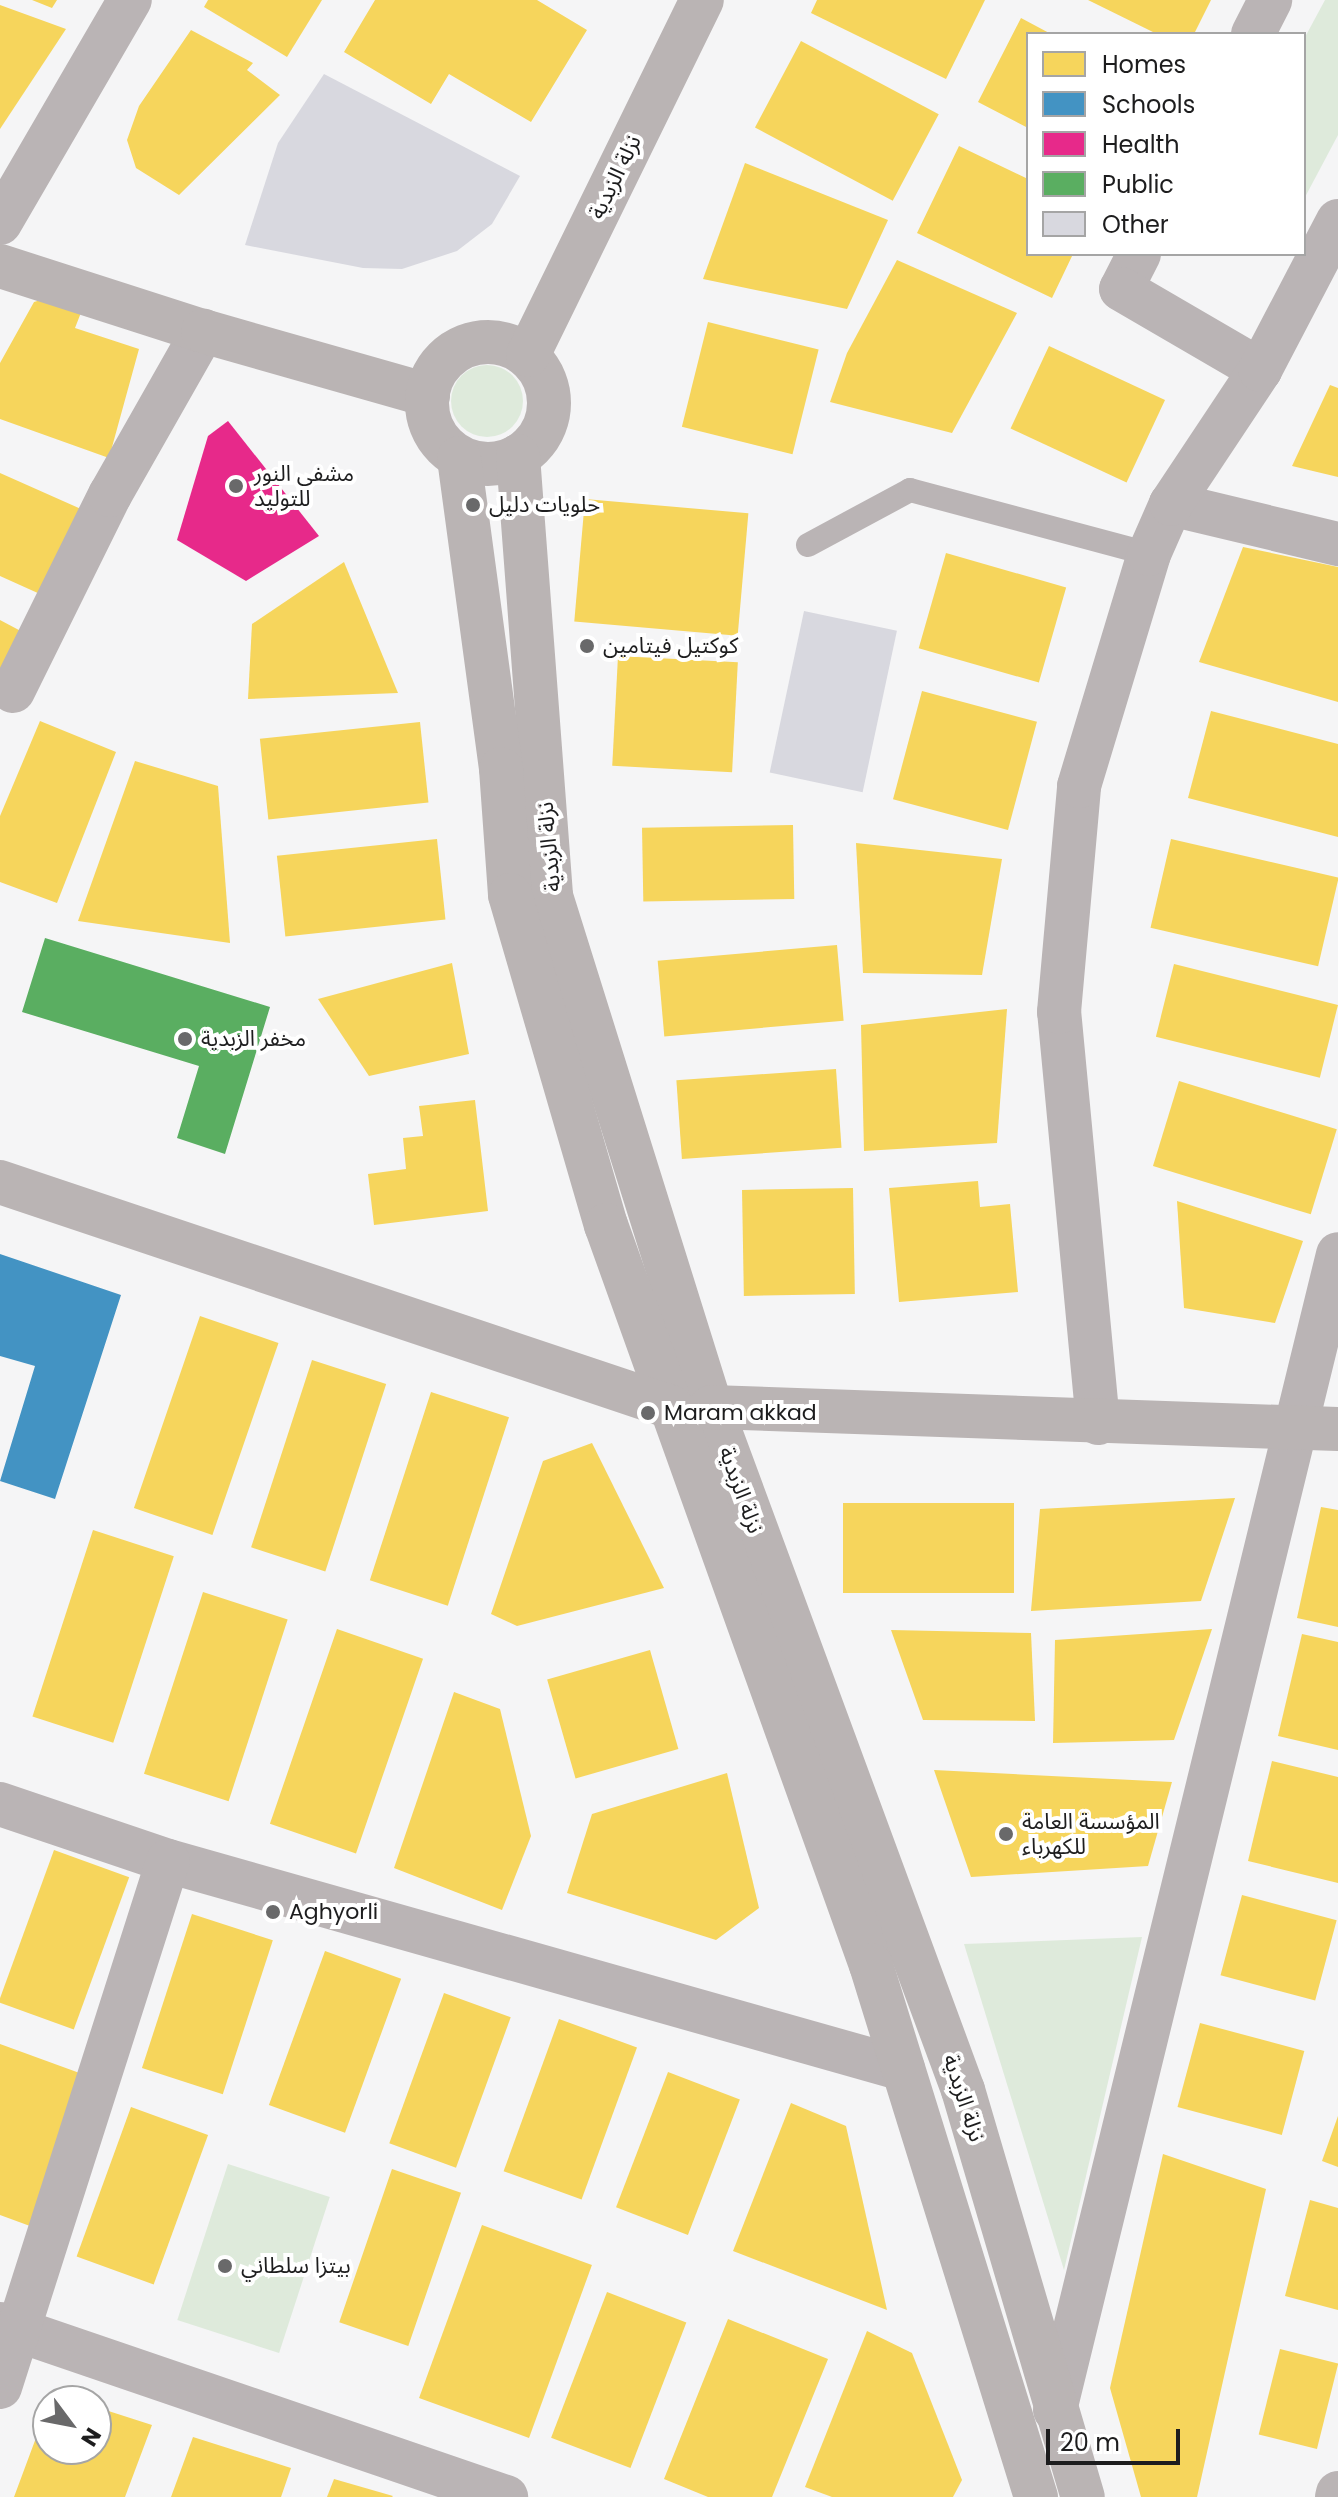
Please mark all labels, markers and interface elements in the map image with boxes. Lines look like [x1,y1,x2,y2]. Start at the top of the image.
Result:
legend [1026,32,1306,256]
text: Homes [1102,48,1186,81]
text: Schools [1102,88,1195,121]
text: Health [1102,128,1180,161]
street label: نزلة الزبدية [583,131,647,223]
text: Public [1102,168,1174,201]
text: Other [1102,208,1169,241]
place label: مشفى النور للتوليد [254,460,354,512]
marker: مشفى النور للتوليد [225,475,247,497]
place label: حلويات دليل [489,492,600,518]
marker: حلويات دليل [464,496,482,514]
place label: كوكتيل فيتامين [603,633,738,659]
marker: كوكتيل فيتامين [578,637,596,655]
street label: نزلة الزبدية [532,801,566,893]
place label: مخفر الزبدية [201,1026,306,1052]
marker: مخفر الزبدية [176,1030,194,1048]
place label: Maram akkad [664,1400,817,1426]
marker: Maram akkad [639,1404,657,1422]
street label: نزلة الزبدية [713,1443,769,1537]
place label: المؤسسة العامة للكهرباء [1022,1808,1160,1860]
marker: المؤسسة العامة للكهرباء [997,1825,1015,1843]
place label: Aghyorli [289,1899,378,1925]
marker: Aghyorli [264,1903,282,1921]
street label: نزلة الزبدية [937,2051,991,2145]
place label: بيتزا سلطاني [241,2253,351,2279]
marker: بيتزا سلطاني [216,2257,234,2275]
north arrow [32,2385,112,2465]
scale bar [1050,2413,1184,2463]
text: N [74,2422,109,2452]
text: 20 m [1060,2426,1120,2459]

